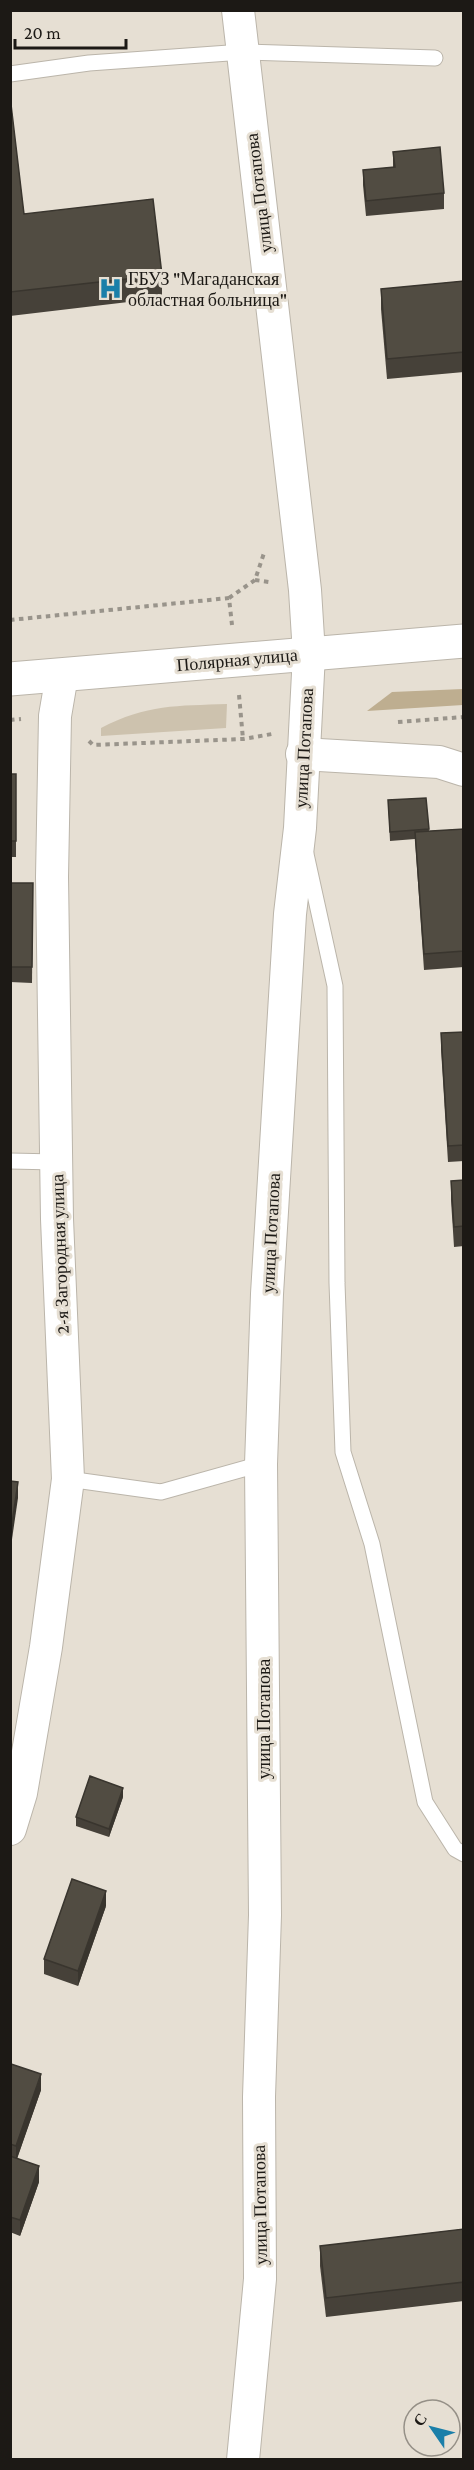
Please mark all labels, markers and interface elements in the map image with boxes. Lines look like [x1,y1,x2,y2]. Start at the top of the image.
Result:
scale bar [15,12,126,50]
text: 20 m [24,23,61,43]
street label: улица Потапова [242,132,276,254]
place label: ГБУЗ "Магаданская областная больница" [128,269,287,310]
hospital icon: ГБУЗ "Магаданская областная больница" [97,276,123,302]
street label: Полярная улица [175,645,299,675]
street label: улица Потапова [291,687,317,809]
street label: улица Потапова [258,1172,284,1294]
street label: 2-я Загородная улица [47,1174,73,1334]
street label: улица Потапова [254,1659,274,1779]
street label: улица Потапова [249,2145,271,2265]
north arrow [402,2398,462,2458]
text: С [410,2410,430,2429]

